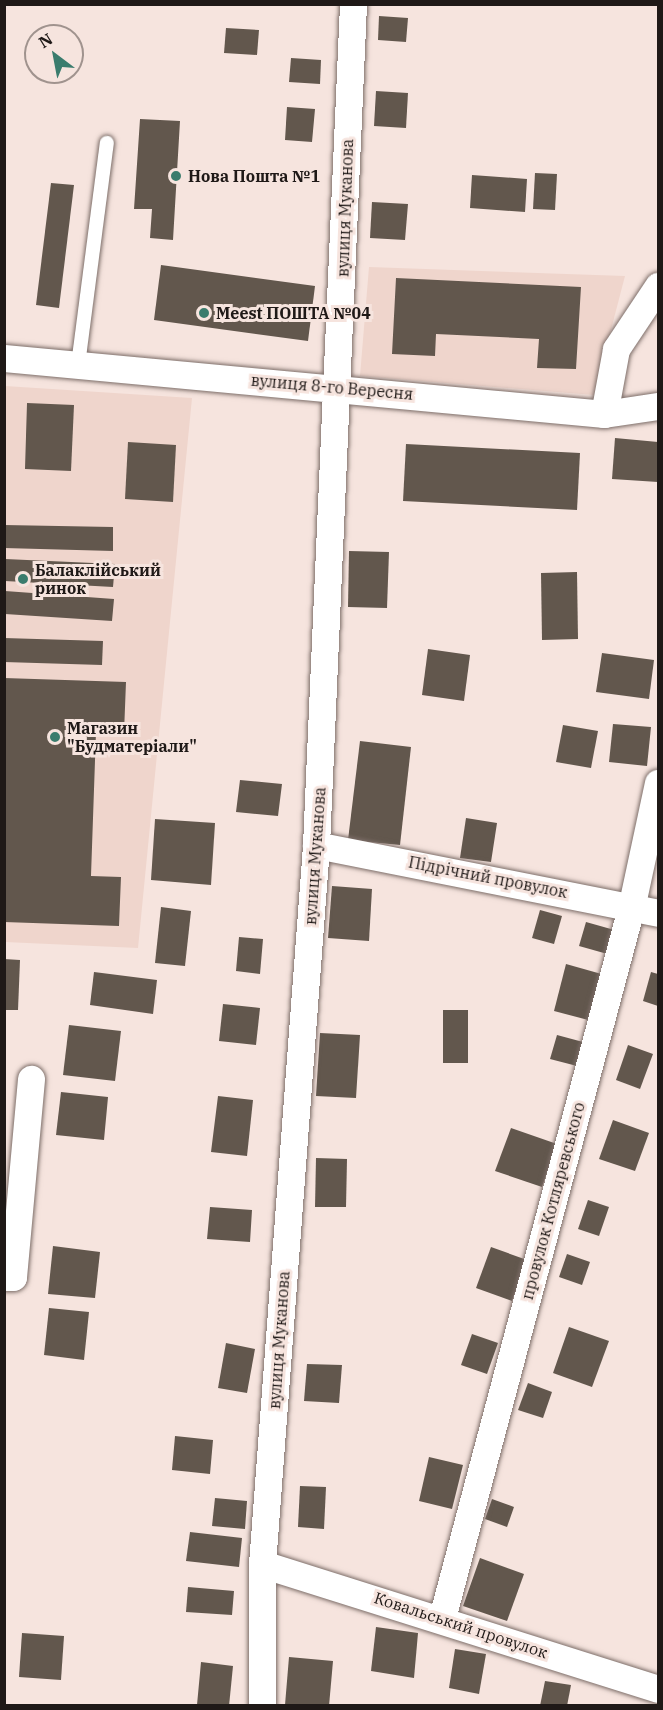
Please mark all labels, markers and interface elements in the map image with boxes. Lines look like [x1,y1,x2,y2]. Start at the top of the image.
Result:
north arrow [24,24,84,84]
text: N [35,29,56,52]
street label: вулиця Муканова [333,139,357,277]
place label: Нова Пошта №1 [188,166,320,186]
marker: Нова Пошта №1 [169,169,183,183]
place label: Meest ПОШТА №04 [216,303,371,323]
marker: Meest ПОШТА №04 [197,306,211,320]
street label: вулиця 8-го Вересня [250,370,414,404]
place label: Балаклійський ринок [35,560,161,598]
marker: Балаклійський ринок [16,572,30,586]
place label: Магазин "Будматеріали" [67,718,197,756]
marker: Магазин "Будматеріали" [48,730,62,744]
street label: вулиця Муканова [301,786,329,926]
street label: Підрічний провулок [407,852,569,902]
street label: провулок Котляревського [517,1100,589,1302]
street label: вулиця Муканова [265,1270,293,1410]
street label: Ковальський провулок [372,1588,550,1662]

